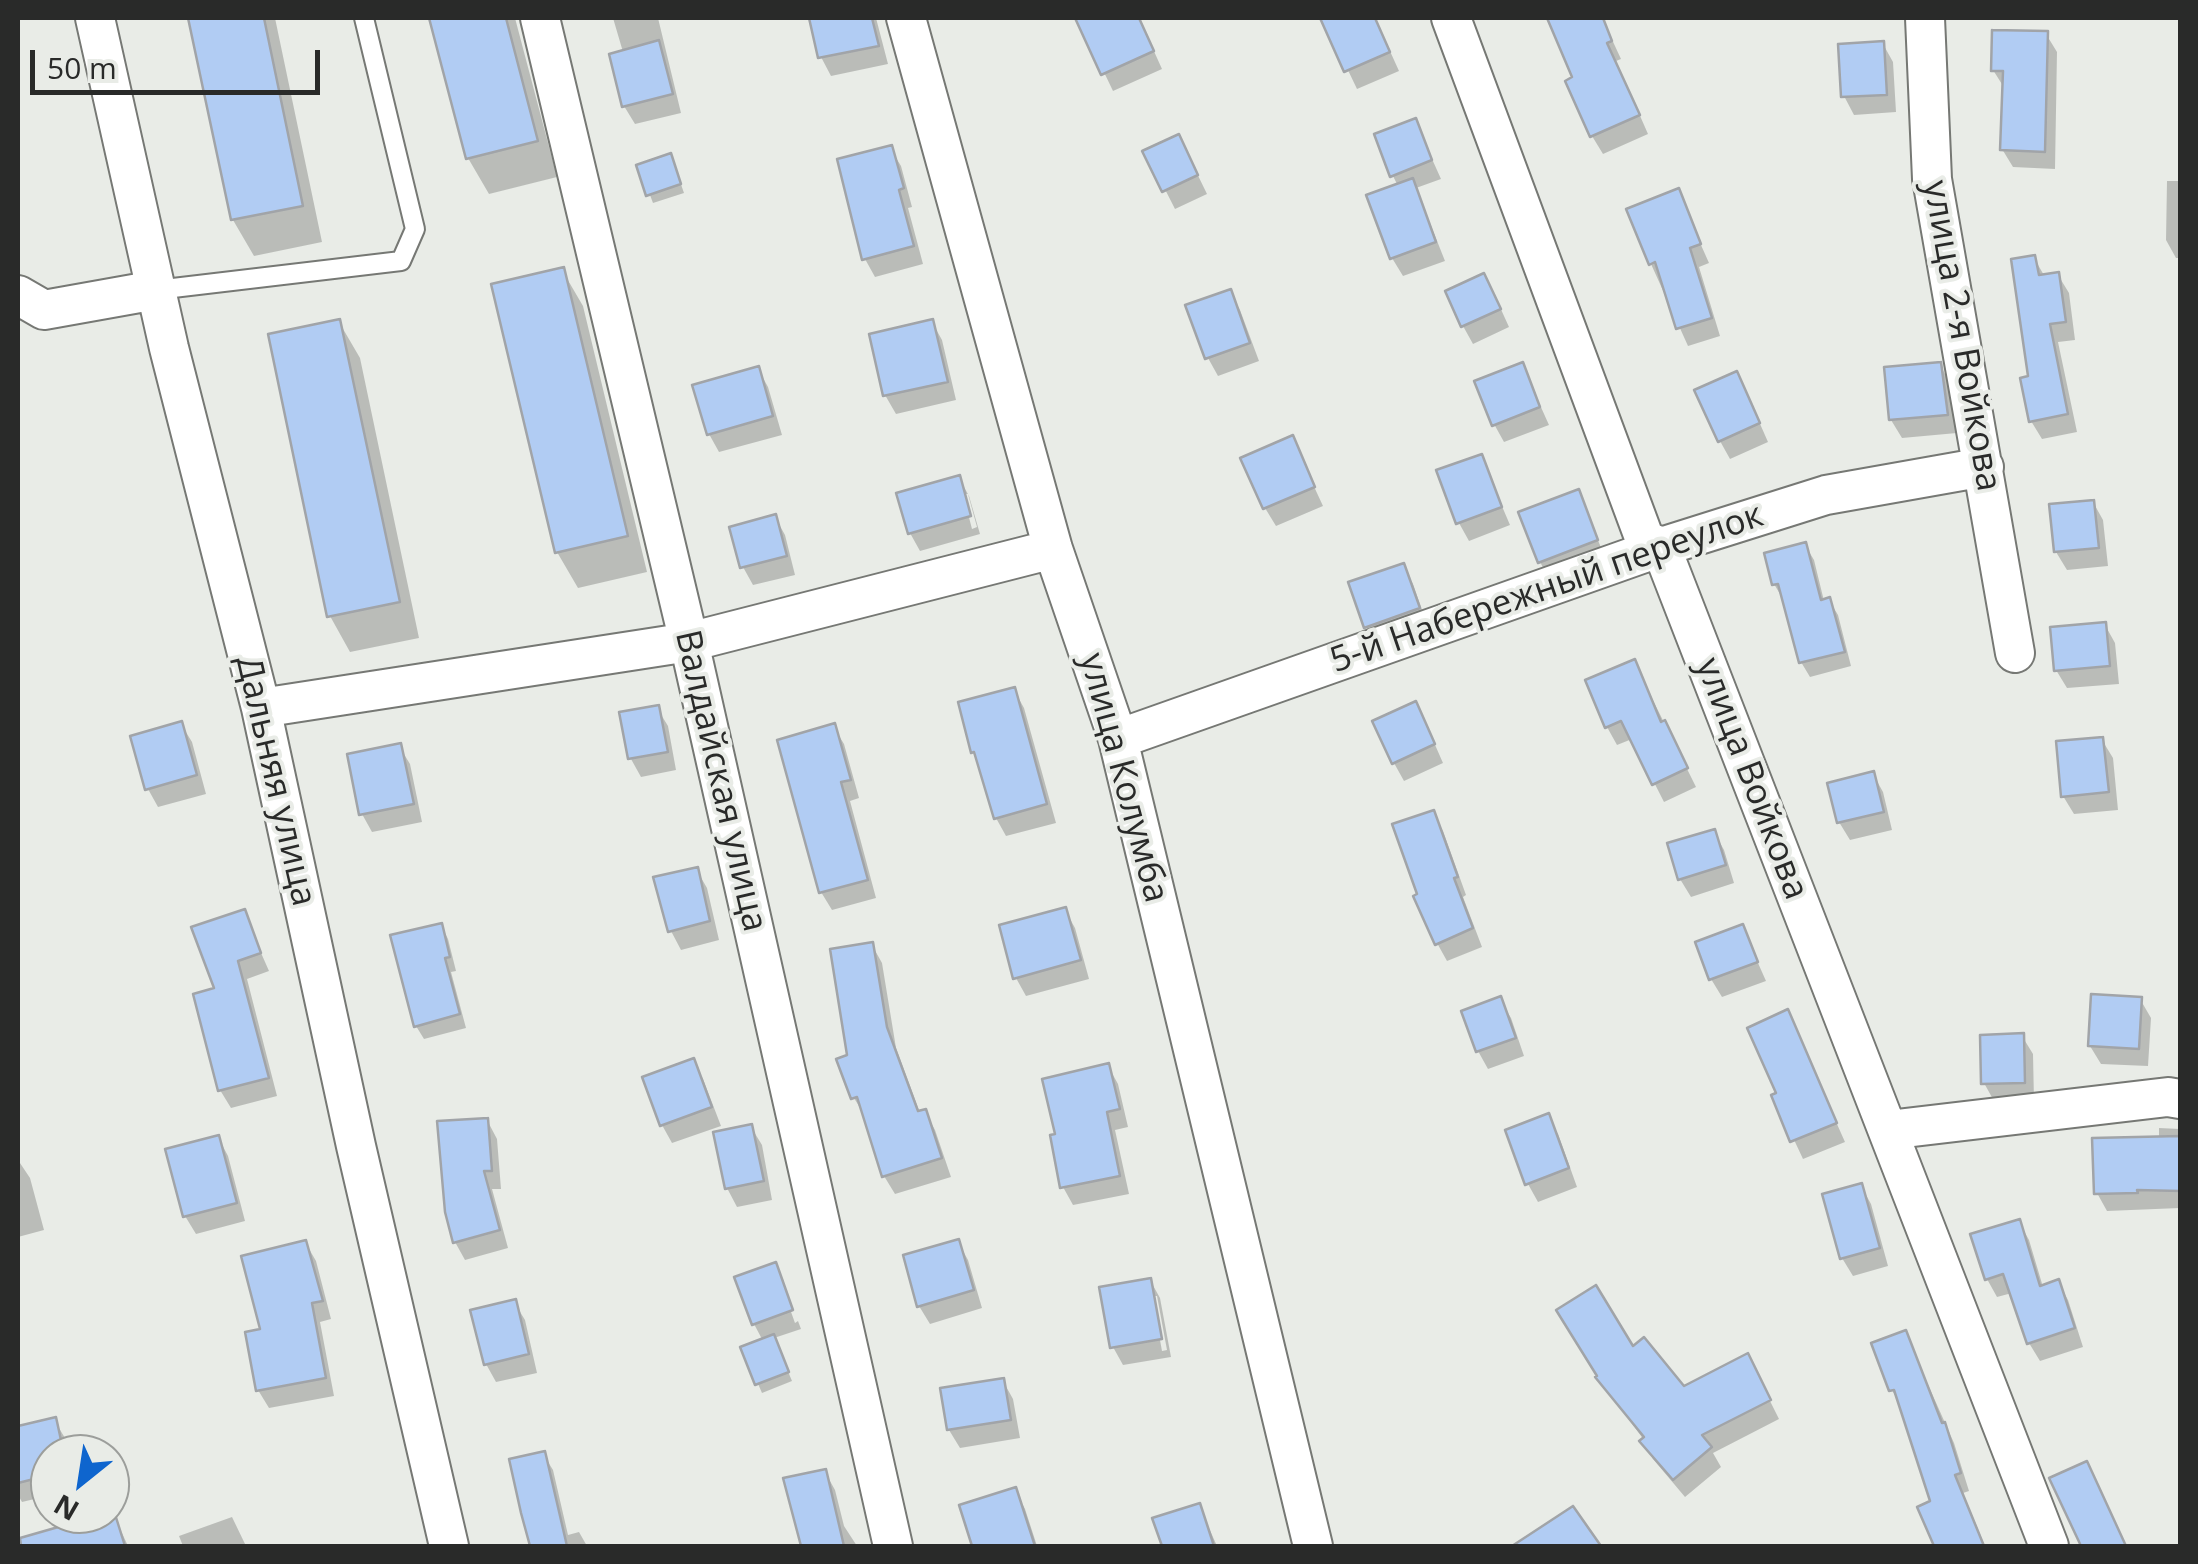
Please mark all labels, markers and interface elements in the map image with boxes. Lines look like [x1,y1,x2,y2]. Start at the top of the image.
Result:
scale bar [35,30,325,92]
text: 50 m [47,47,117,88]
street label: улица 2-я Войкова [1913,177,2009,495]
street label: 5-й Набережный переулок [1325,495,1769,683]
street label: Валдайская улица [665,626,775,936]
street label: улица Колумба [1070,649,1176,907]
street label: Дальняя улица [226,652,324,910]
street label: улица Войкова [1686,653,1816,905]
north arrow [30,1434,130,1534]
text: N [47,1486,85,1530]

